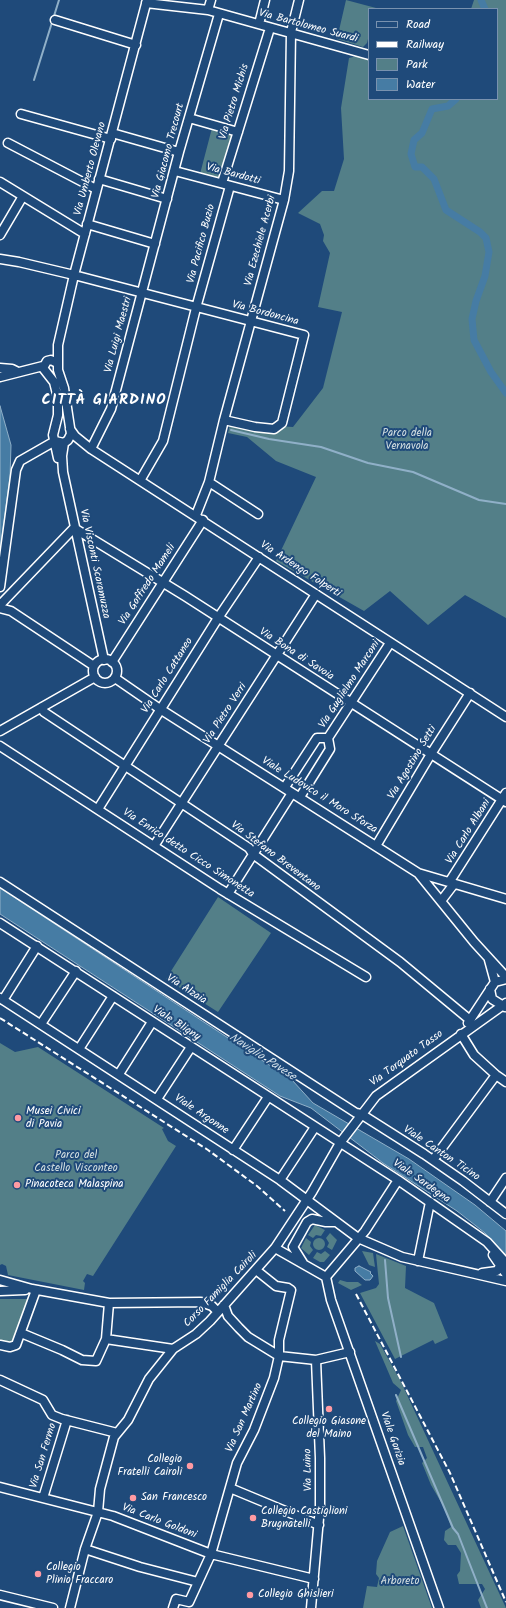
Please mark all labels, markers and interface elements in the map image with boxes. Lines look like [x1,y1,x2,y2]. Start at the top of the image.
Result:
street label: Via Bartolomeo Suardi [257,7,359,47]
legend [368,8,498,100]
text: Road [406,15,430,34]
text: Railway [406,35,444,54]
text: Park [406,55,428,74]
street label: Via Pietro Michis [217,63,253,141]
text: Water [406,75,435,94]
street label: Via Giacomo Trecourt [150,102,188,200]
street label: Via Umberto Olevano [72,121,110,217]
street label: Via Bardotti [205,161,261,189]
street label: Via Ezechiele Acerbi [243,194,279,288]
street label: Via Pacifico Buzio [185,203,219,285]
street label: Via Luigi Maestri [103,296,135,374]
street label: Via Bordoncina [230,299,300,329]
district label: CITTÀ GIARDINO [42,392,166,410]
park label: Parco della Vernavola [382,427,432,453]
street label: Via Visconti Scaramuzza [76,508,112,620]
street label: Via Ardengo Folperti [257,539,343,601]
street label: Via Goffredo Mameli [117,542,179,628]
street label: Via Bona di Savoia [256,626,336,684]
street label: Via Carlo Cattaneo [139,636,197,716]
street label: Via Guglielmo Marconi [317,639,383,731]
street label: Via Pietro Verri [202,681,250,747]
street label: Via Agostino Setti [386,724,440,802]
street label: Viale Ludovico il Moro Sforza [259,755,379,837]
street label: Via Carlo Albani [444,797,494,867]
street label: Via Enrico detto Cicco Simonetta [120,806,256,902]
street label: Via Stefano Breventano [228,819,322,895]
street label: Via Alzaia [163,972,209,1008]
street label: Viale Bligny [150,1004,202,1044]
street label: Via Torquato Tasso [368,1028,446,1090]
water label: Naviglio Pavese [226,1031,298,1085]
street label: Viale Argonne [171,1092,231,1138]
place label: Musei Civici di Pavia [26,1105,81,1131]
marker: Musei Civici di Pavia [13,1113,23,1123]
street label: Viale Canton Ticino [400,1123,482,1185]
park label: Parco del Castello Visconteo [34,1149,118,1175]
street label: Viale Sardegna [390,1157,452,1207]
place label: Pinacoteca Malaspina [25,1178,123,1192]
marker: Pinacoteca Malaspina [12,1180,22,1190]
street label: Corso Famiglia Cairoli [182,1249,260,1331]
street label: Via San Martino [224,1381,266,1455]
marker: Collegio Giasone del Maino [324,1404,334,1414]
street label: Viale Gorizia [377,1410,407,1468]
place label: Collegio Giasone del Maino [292,1415,366,1441]
street label: Via San Fermo [28,1422,60,1490]
street label: Via Luino [302,1448,316,1492]
place label: Collegio Fratelli Cairoli [118,1453,182,1479]
marker: Collegio Fratelli Cairoli [185,1461,195,1471]
place label: San Francesco [141,1491,207,1505]
marker: San Francesco [128,1493,138,1503]
street label: Via Carlo Goldoni [120,1502,198,1542]
place label: Collegio Castiglioni Brugnatelli [261,1505,347,1531]
marker: Collegio Castiglioni Brugnatelli [248,1513,258,1523]
place label: Collegio Plinio Fraccaro [46,1561,113,1587]
marker: Collegio Plinio Fraccaro [33,1569,43,1579]
park label: Arboreto [381,1575,419,1589]
place label: Collegio Ghislieri [258,1588,334,1602]
marker: Collegio Ghislieri [245,1590,255,1600]

